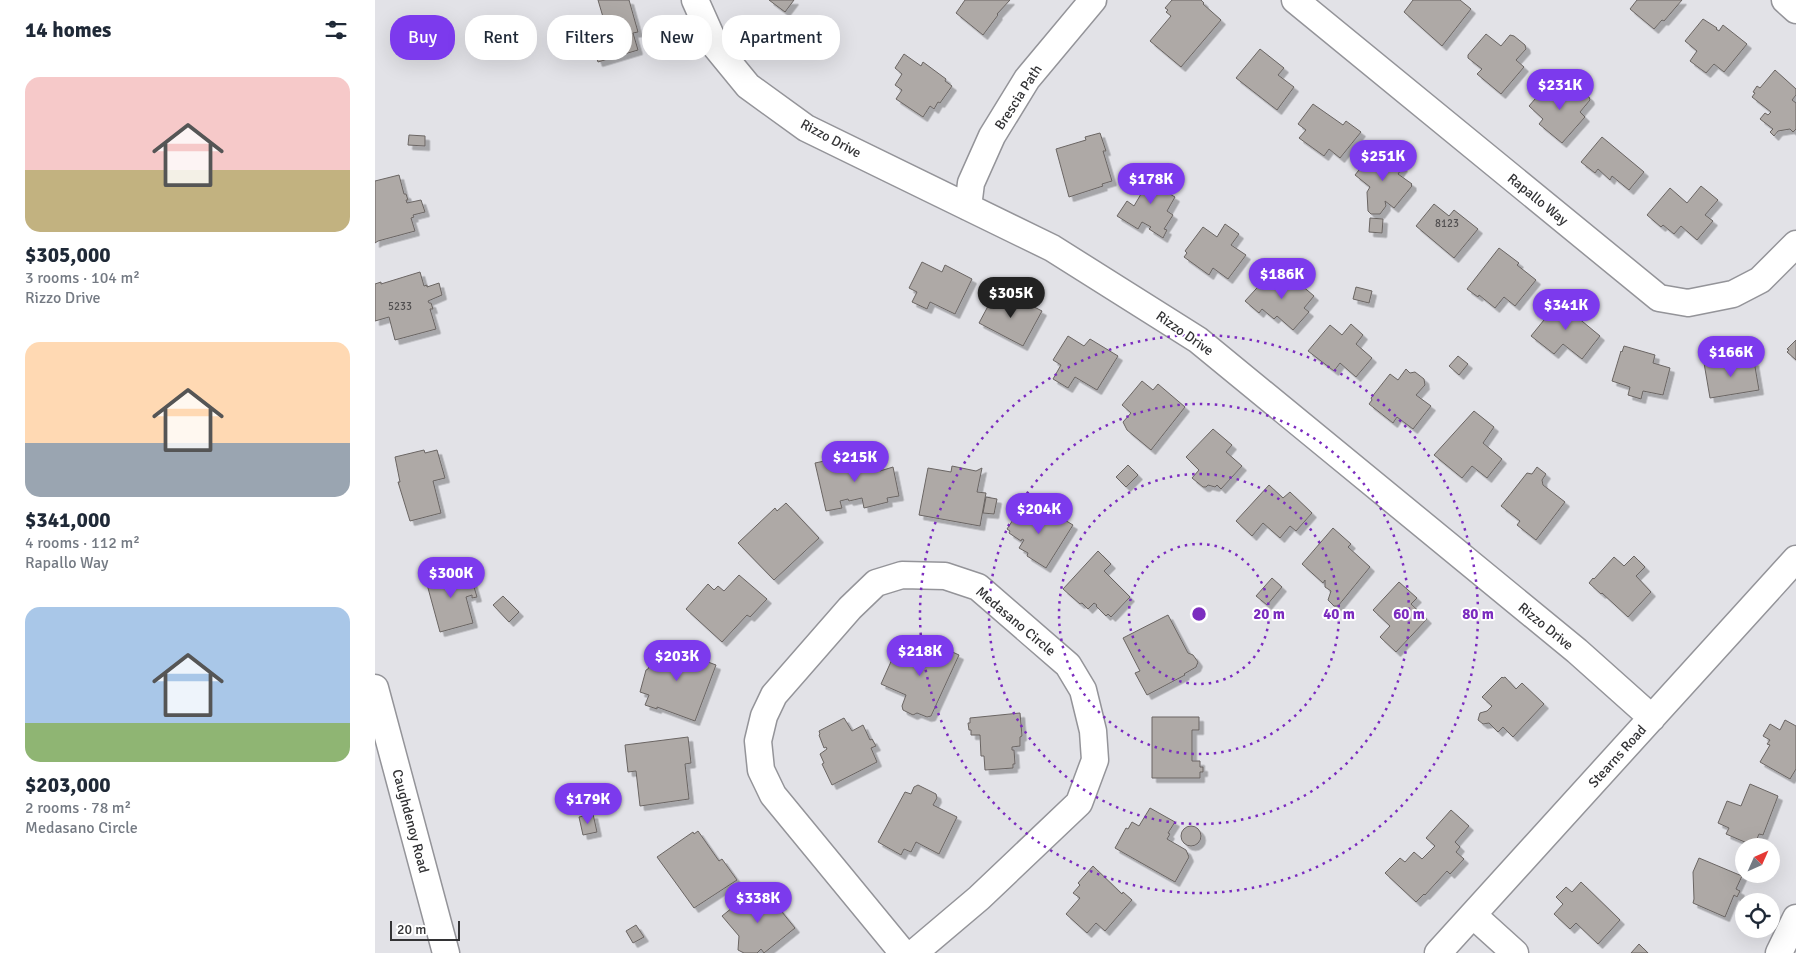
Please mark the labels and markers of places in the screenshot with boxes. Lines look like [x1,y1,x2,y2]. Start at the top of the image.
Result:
pin: $231K [1525,68,1595,111]
pin: $251K [1348,140,1418,182]
pin: $178K [1116,162,1186,205]
pin: $186K [1247,258,1317,300]
pin: $305K [976,276,1046,319]
pin: $341K [1531,288,1601,331]
pin: $166K [1696,336,1766,378]
pin: $215K [820,440,890,483]
pin: $204K [1004,492,1074,535]
pin: $300K [416,556,486,599]
centre of rings [1190,605,1208,623]
pin: $218K [885,634,955,677]
pin: $203K [642,640,712,682]
pin: $179K [553,782,623,825]
pin: $338K [723,882,793,924]

